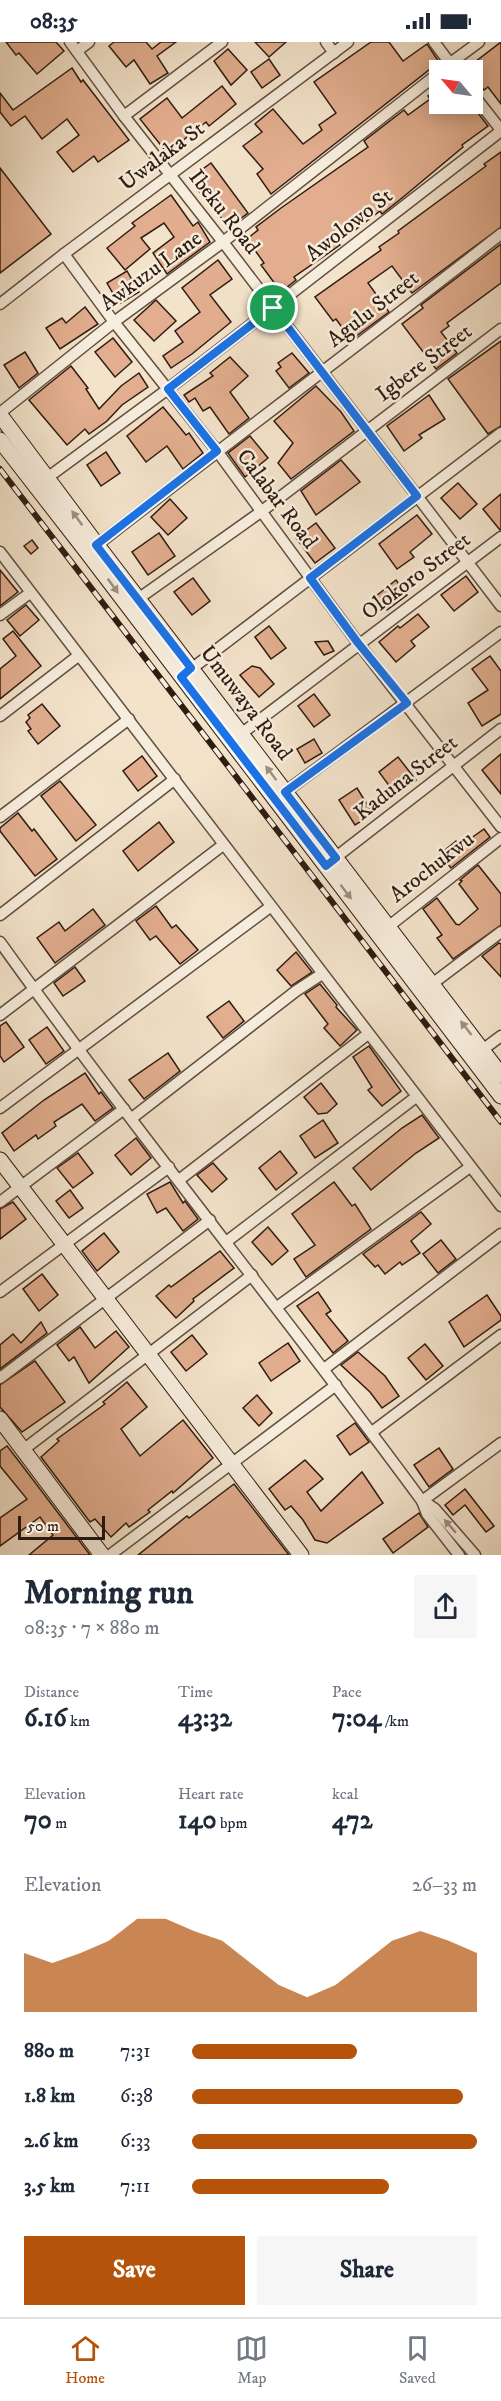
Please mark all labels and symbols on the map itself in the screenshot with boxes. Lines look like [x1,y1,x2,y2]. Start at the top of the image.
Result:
north arrow [429,60,483,114]
street label: Uwalaka St [114,115,210,197]
street label: Ibeku Road [183,164,265,260]
street label: Awolowo St [300,182,398,268]
street label: Awkuzu Lane [95,225,207,317]
street label: Agulu Street [322,265,424,353]
pin [247,282,298,333]
street label: Igbere Street [371,318,477,408]
street label: Calabar Road [231,444,323,554]
one-way arrow [71,510,83,525]
street label: Olokoro Street [356,526,476,626]
one-way arrow [106,579,118,594]
street label: Umuwaya Road [194,640,298,766]
street label: Kaduna Street [349,729,463,827]
one-way arrow [265,766,277,781]
street label: Arochukwu [384,826,480,908]
one-way arrow [339,884,351,899]
one-way arrow [460,1021,472,1036]
scale bar [18,1513,105,1540]
one-way arrow [444,1519,457,1534]

